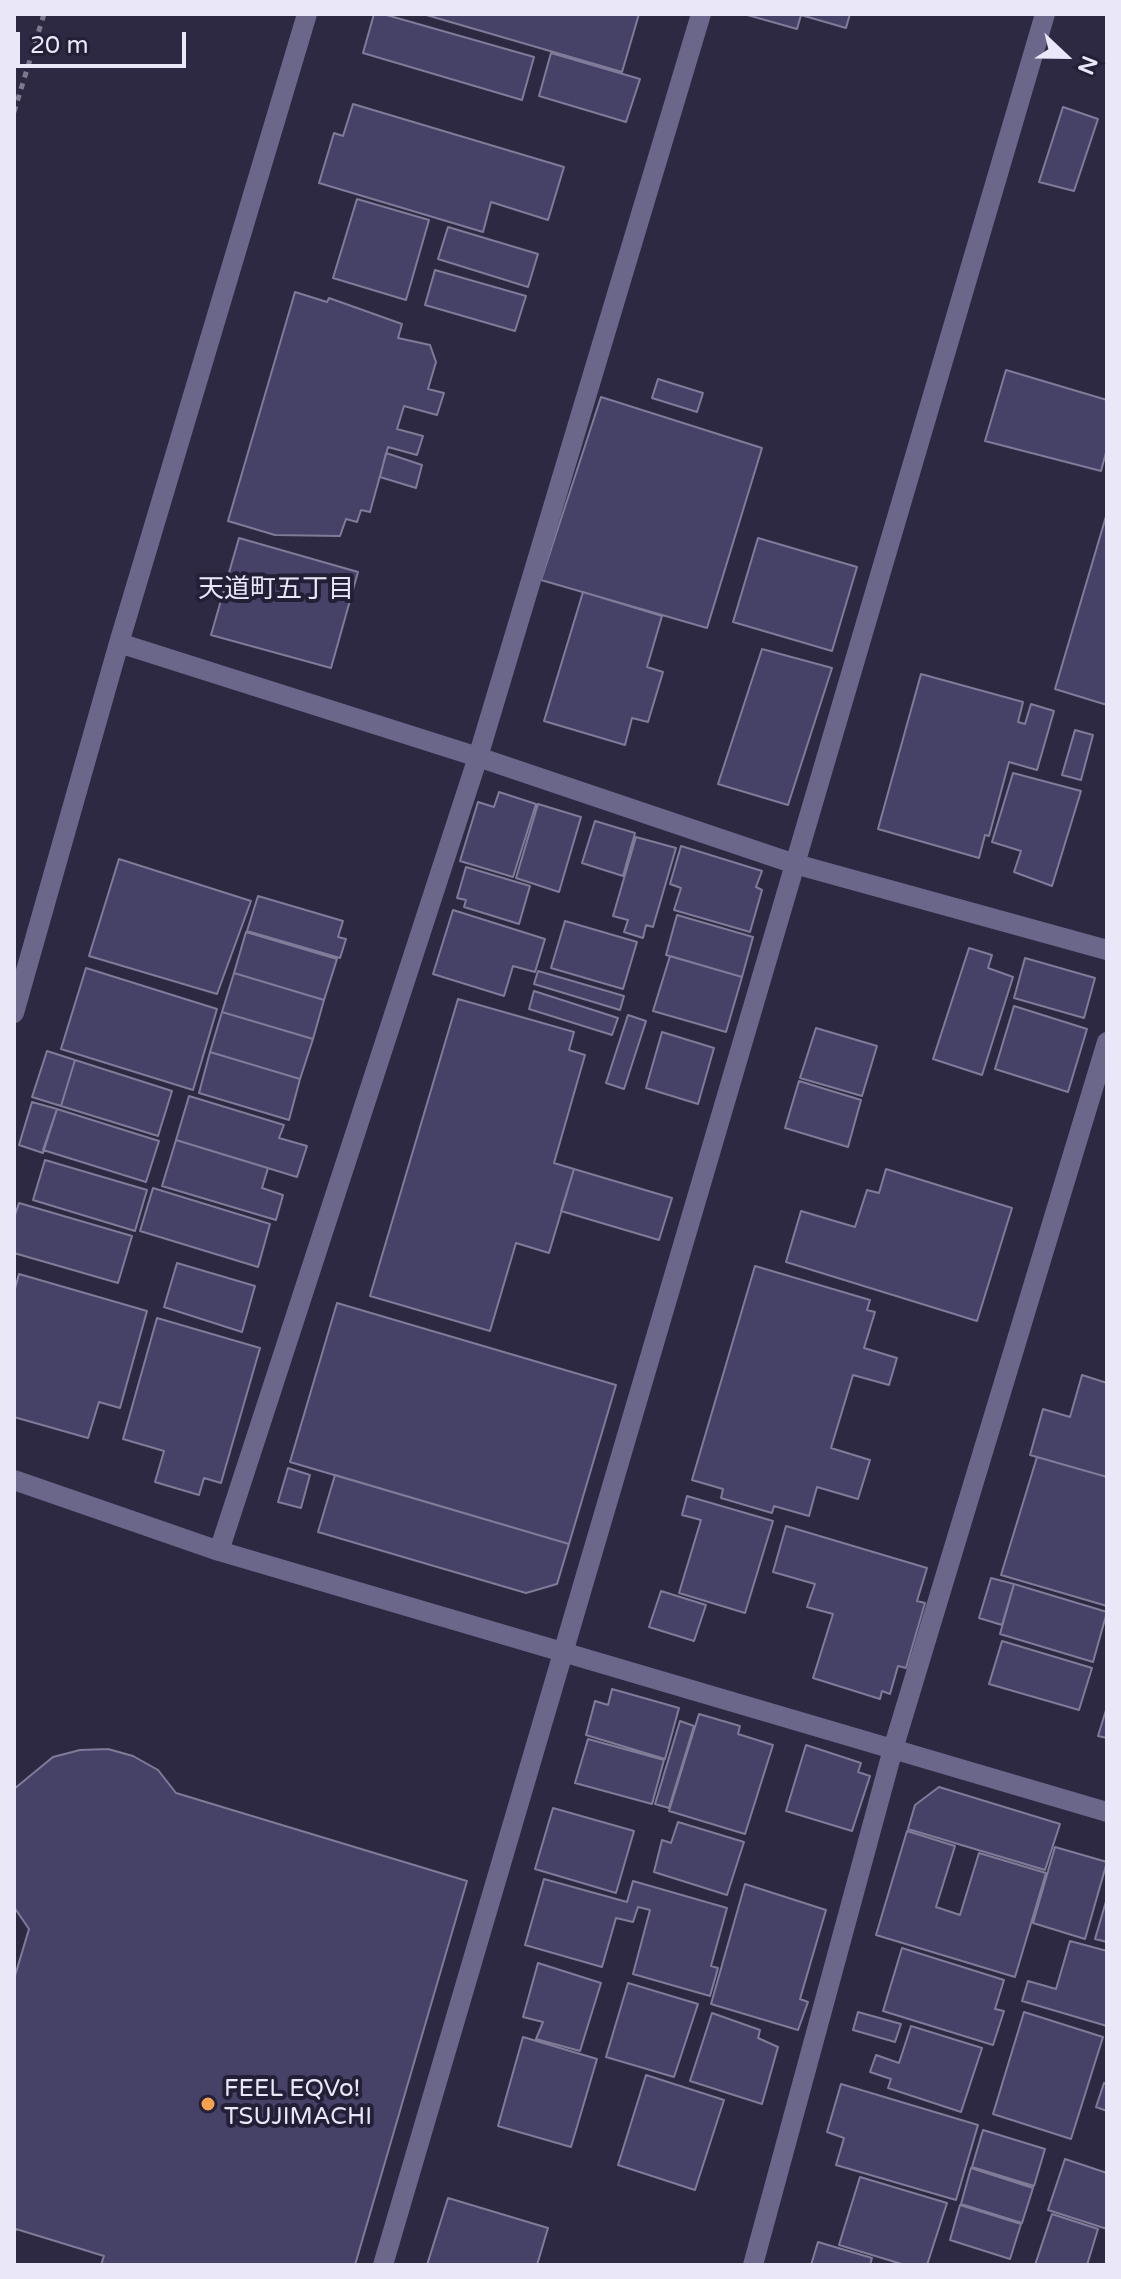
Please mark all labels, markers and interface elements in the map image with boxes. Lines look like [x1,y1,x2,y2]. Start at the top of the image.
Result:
scale bar [20,16,190,66]
north arrow [1025,16,1105,96]
text: 20 m [30,31,88,60]
text: N [1072,52,1103,78]
district label: 天道町五丁目 [198,574,354,606]
place label: FEEL EQVo! TSUJIMACHI [224,2076,372,2132]
marker: FEEL EQVo! TSUJIMACHI [199,2095,217,2113]

